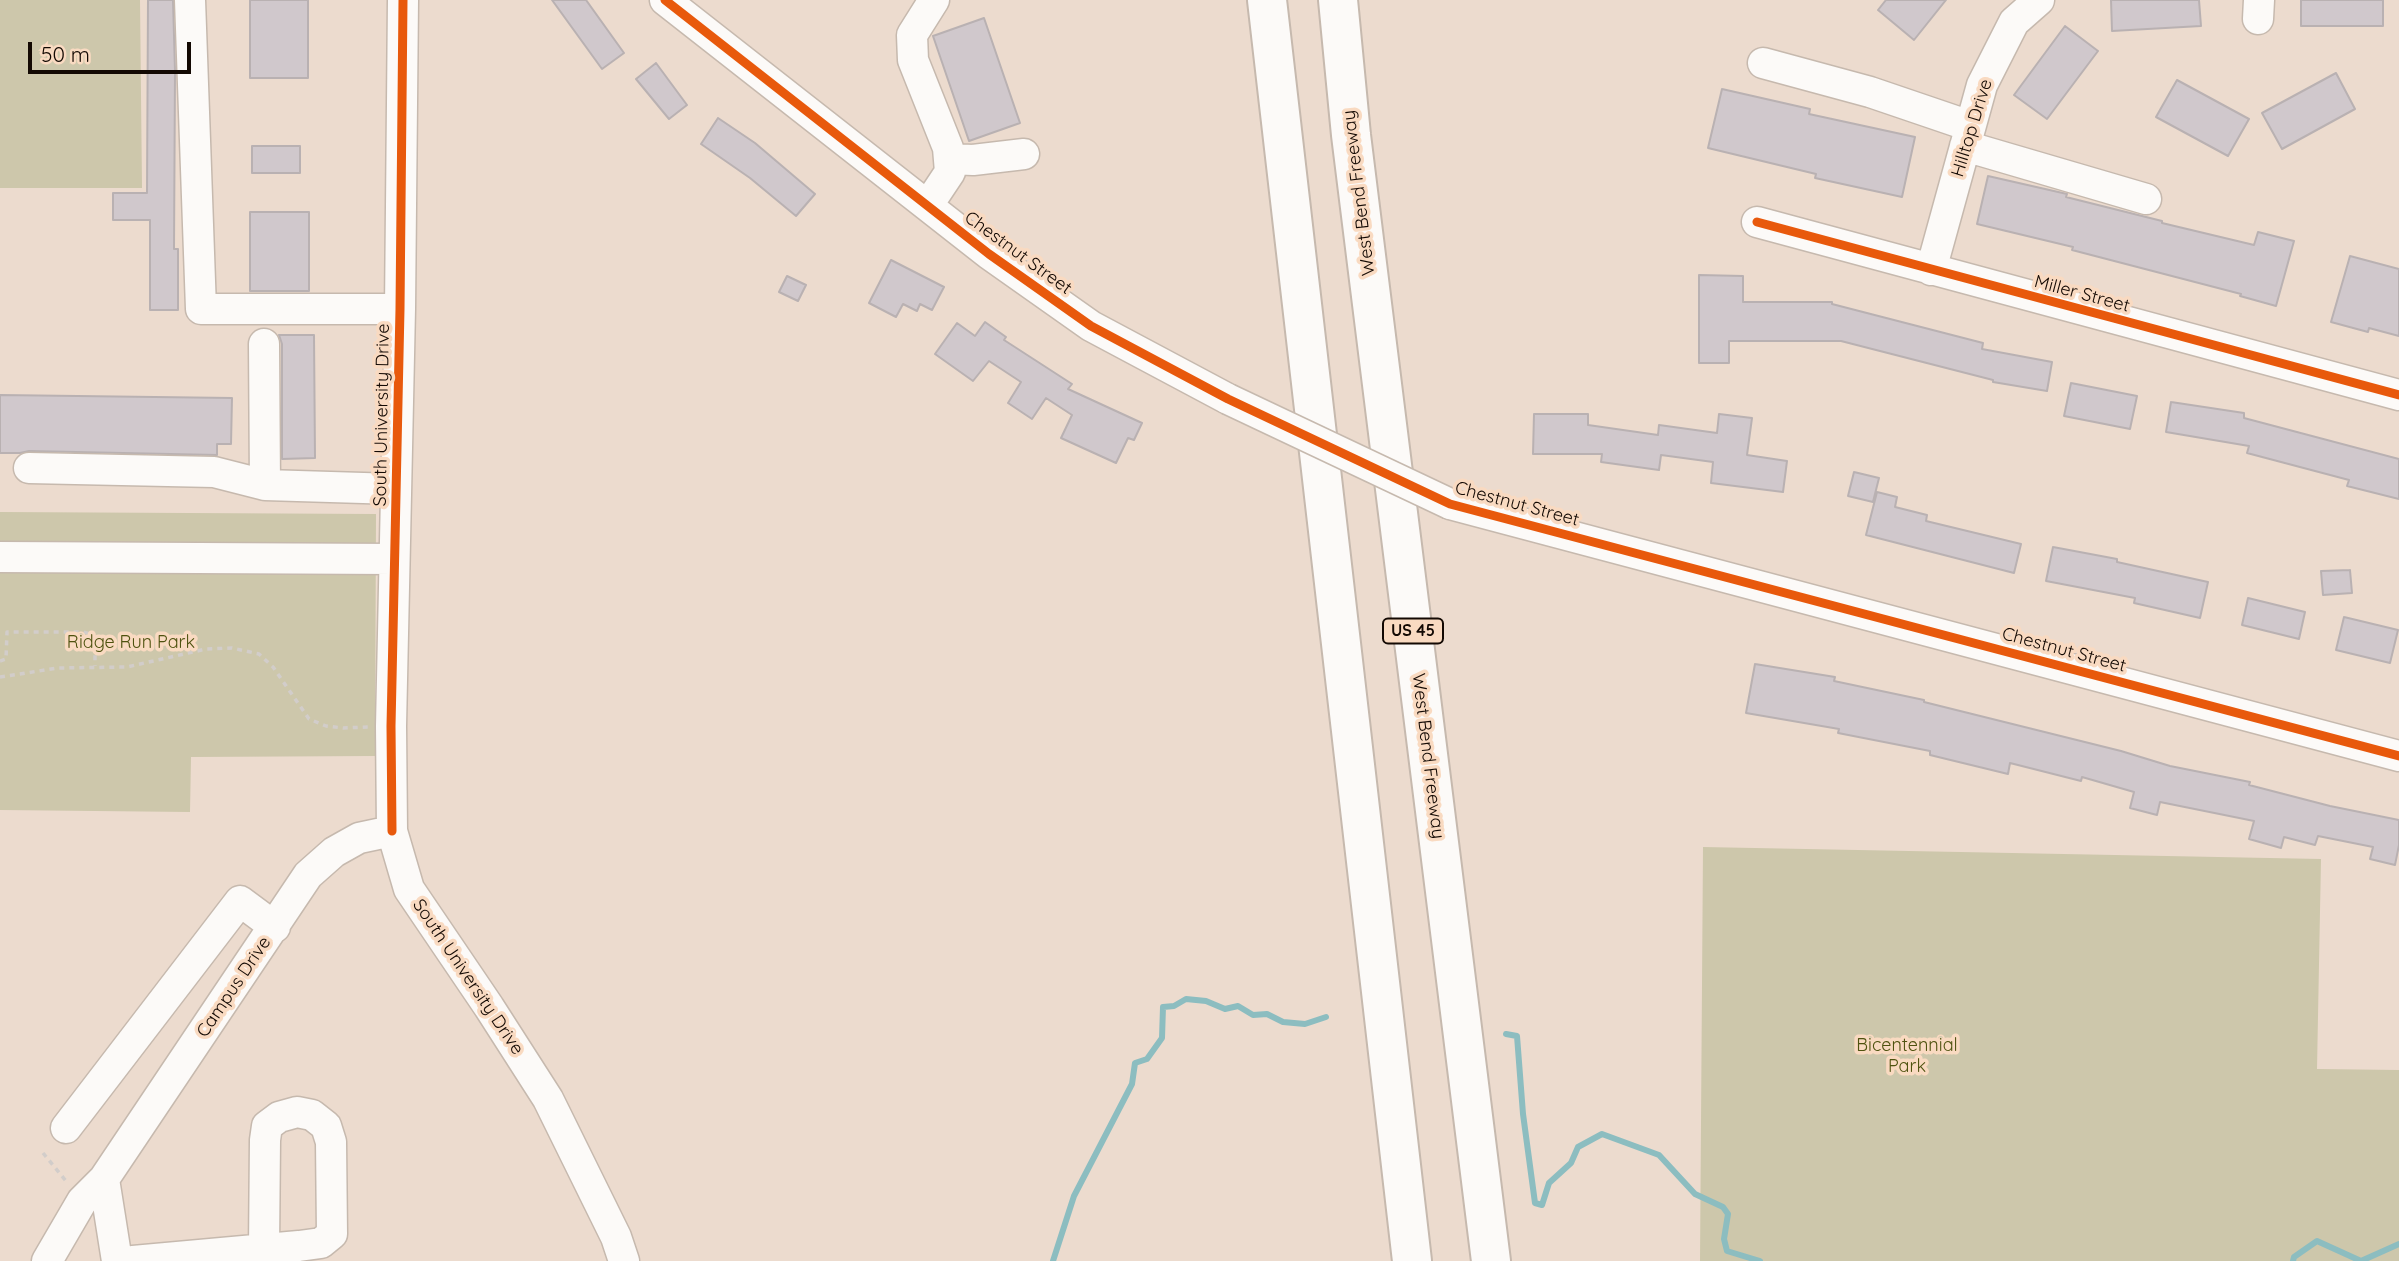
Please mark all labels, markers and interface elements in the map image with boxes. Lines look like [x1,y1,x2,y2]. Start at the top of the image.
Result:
scale bar [32,28,194,72]
text: 50 m [41,41,90,67]
street label: Hilltop Drive [1947,77,1997,179]
street label: West Bend Freeway [1338,109,1380,277]
street label: Chestnut Street [960,207,1076,299]
street label: Miller Street [2032,271,2132,317]
street label: South University Drive [370,323,394,507]
street label: Chestnut Street [1453,477,1581,531]
road number: US 45 [1383,618,1443,644]
street label: Chestnut Street [2000,623,2128,677]
park label: Ridge Run Park [67,632,195,654]
street label: West Bend Freeway [1407,672,1449,840]
street label: South University Drive [408,895,528,1059]
street label: Campus Drive [192,932,276,1042]
park label: Bicentennial Park [1856,1035,1958,1078]

